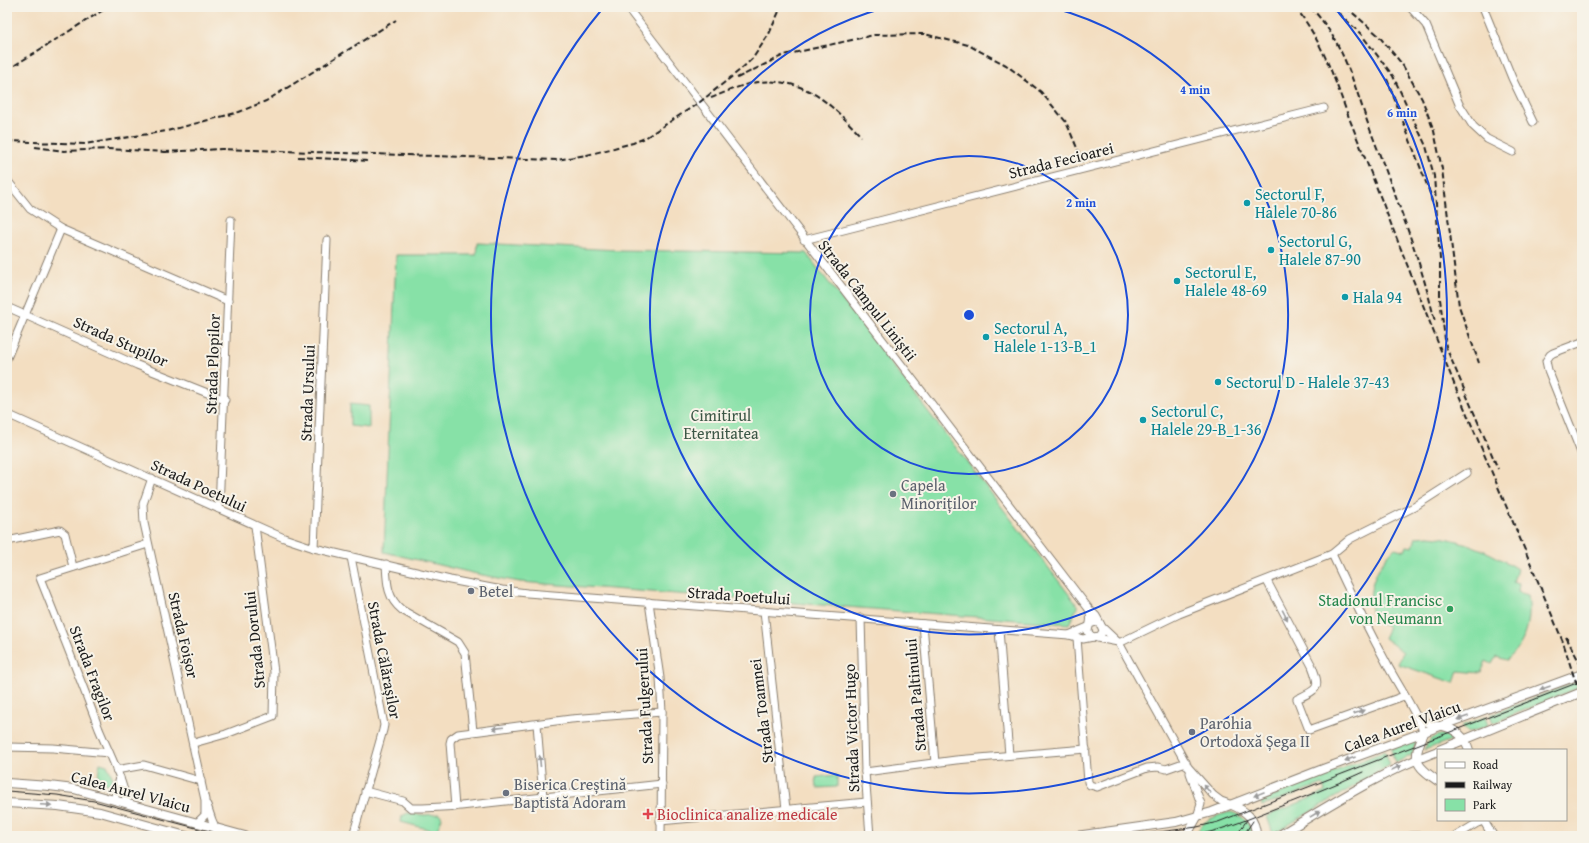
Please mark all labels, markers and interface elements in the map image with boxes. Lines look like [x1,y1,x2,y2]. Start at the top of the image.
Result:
text: 4 min [1180,81,1210,98]
text: 6 min [1387,104,1417,121]
street label: Strada Fecioarei [1006,135,1117,185]
place label: Sectorul F, Halele 70-86 [1255,182,1337,224]
text: 2 min [1066,194,1096,211]
marker: Sectorul F, Halele 70-86 [1242,198,1252,208]
place label: Sectorul G, Halele 87-90 [1279,229,1361,271]
street label: Strada Câmpul Liniștii [813,234,923,366]
marker: Sectorul G, Halele 87-90 [1266,245,1276,255]
place label: Sectorul E, Halele 48-69 [1185,260,1267,302]
marker: Sectorul E, Halele 48-69 [1172,276,1182,286]
place label: Hala 94 [1353,285,1402,309]
marker: Hala 94 [1340,292,1350,302]
centre of rings [962,308,976,322]
street label: Strada Stupilor [70,309,173,373]
street label: Strada Plopilor [198,313,226,415]
place label: Sectorul A, Halele 1-13-B_1 [994,316,1097,358]
marker: Sectorul A, Halele 1-13-B_1 [981,332,991,342]
street label: Strada Ursului [293,344,321,442]
place label: Sectorul D - Halele 37-43 [1226,370,1390,394]
marker: Sectorul D - Halele 37-43 [1213,377,1223,387]
place label: Sectorul C, Halele 29-B_1-36 [1151,399,1262,441]
park label: Cimitirul Eternitatea [683,403,759,445]
marker: Sectorul C, Halele 29-B_1-36 [1138,415,1148,425]
street label: Strada Poetului [147,452,251,518]
place label: Capela Minoriților [901,473,977,515]
marker: Capela Minoriților [888,489,898,499]
place label: Betel [479,579,514,603]
street label: Strada Poetului [687,579,792,611]
marker: Betel [466,586,476,596]
place label: Stadionul Francisc von Neumann [1318,588,1442,630]
street label: Strada Foișor [162,589,206,681]
street label: Strada Dorului [237,590,271,690]
street label: Strada Călărașilor [362,599,408,721]
marker: Stadionul Francisc von Neumann [1445,604,1455,614]
one-way arrow [1282,609,1288,621]
street label: Strada Fragilor [64,622,122,725]
street label: Strada Paltinului [898,637,932,752]
street label: Strada Fulgerului [629,647,659,765]
street label: Strada Toamnei [743,657,779,765]
street label: Strada Victor Hugo [837,663,865,793]
one-way arrow [1539,685,1551,691]
street label: Calea Aurel Vlaicu [1340,694,1464,758]
one-way arrow [1353,709,1365,715]
place label: Parohia Ortodoxă Șega II [1200,711,1310,753]
one-way arrow [1457,716,1469,722]
one-way arrow [492,725,504,732]
marker: Parohia Ortodoxă Șega II [1187,727,1197,737]
legend [1437,749,1567,821]
one-way arrow [536,755,543,767]
text: Road [1473,756,1499,773]
one-way arrow [1344,757,1356,763]
street label: Calea Aurel Vlaicu [69,764,194,819]
one-way arrow [1391,765,1402,771]
place label: Biserica Creștină Baptistă Adoram [514,772,627,814]
text: Railway [1473,776,1512,793]
one-way arrow [1203,784,1212,794]
marker: Biserica Creștină Baptistă Adoram [501,788,511,798]
one-way arrow [1252,792,1264,798]
text: Park [1473,796,1497,813]
one-way arrow [40,802,53,808]
place label: Bioclinica analize medicale [657,802,838,826]
marker: Bioclinica analize medicale [642,808,654,820]
one-way arrow [1309,811,1321,818]

